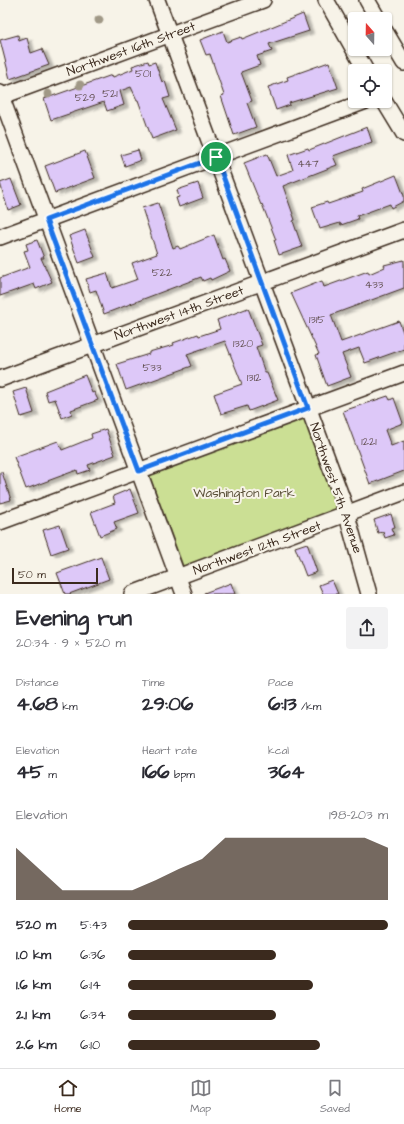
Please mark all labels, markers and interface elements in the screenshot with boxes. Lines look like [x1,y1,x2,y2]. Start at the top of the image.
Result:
north arrow [348,12,392,56]
map controls [348,12,392,108]
street label: Northwest 16th Street [64,17,199,81]
button: locate [348,64,392,108]
house number: 501 [135,66,152,81]
house number: 521 [102,86,118,101]
house number: 529 [75,90,95,105]
pin [199,140,233,174]
icon: arrive [205,146,227,168]
house number: 447 [297,156,319,171]
house number: 522 [152,265,173,280]
house number: 433 [365,277,384,292]
street label: Northwest 14th Street [112,281,247,345]
house number: 1315 [309,312,325,327]
house number: 1320 [233,336,253,351]
house number: 533 [143,360,162,375]
house number: 1312 [247,370,262,385]
street label: Northwest 5th Avenue [305,420,367,556]
house number: 1221 [361,434,377,449]
park label: Washington Park [193,484,295,503]
street label: Northwest 12th Street [191,516,324,580]
scale bar [12,566,98,585]
text: 50 m [18,567,46,582]
text: Evening run [16,603,132,634]
button: share [346,607,388,649]
text: 20:34 · 9 × 520 m [16,634,126,652]
text: Distance [16,675,59,690]
text: Time [142,675,165,690]
text: Pace [268,675,294,690]
text: 4.68 [16,690,58,718]
text: 29:06 [142,690,193,718]
text: 6:13 [268,690,297,718]
text: km [58,699,78,714]
text: /km [297,699,321,714]
text: Elevation [16,743,59,758]
text: Heart rate [142,743,197,758]
text: kcal [268,743,289,758]
text: 45 [16,758,44,786]
text: 166 [142,758,170,786]
text: 364 [268,758,304,786]
text: m [44,767,57,782]
text: bpm [170,767,195,782]
text: Elevation [16,806,67,824]
text: 198–203 m [329,806,388,824]
text: 520 m [16,916,56,934]
text: 5:43 [80,916,107,934]
text: 1.0 km [16,946,51,964]
text: 6:36 [80,946,105,964]
text: 1.6 km [16,976,51,994]
text: 6:14 [80,976,101,994]
text: 2.1 km [16,1006,50,1024]
text: 6:34 [80,1006,106,1024]
text: 2.6 km [16,1036,57,1054]
text: 6:10 [80,1036,100,1054]
tab: Home [54,1077,81,1116]
tab: Map [190,1077,212,1116]
tab: Saved [320,1077,350,1116]

